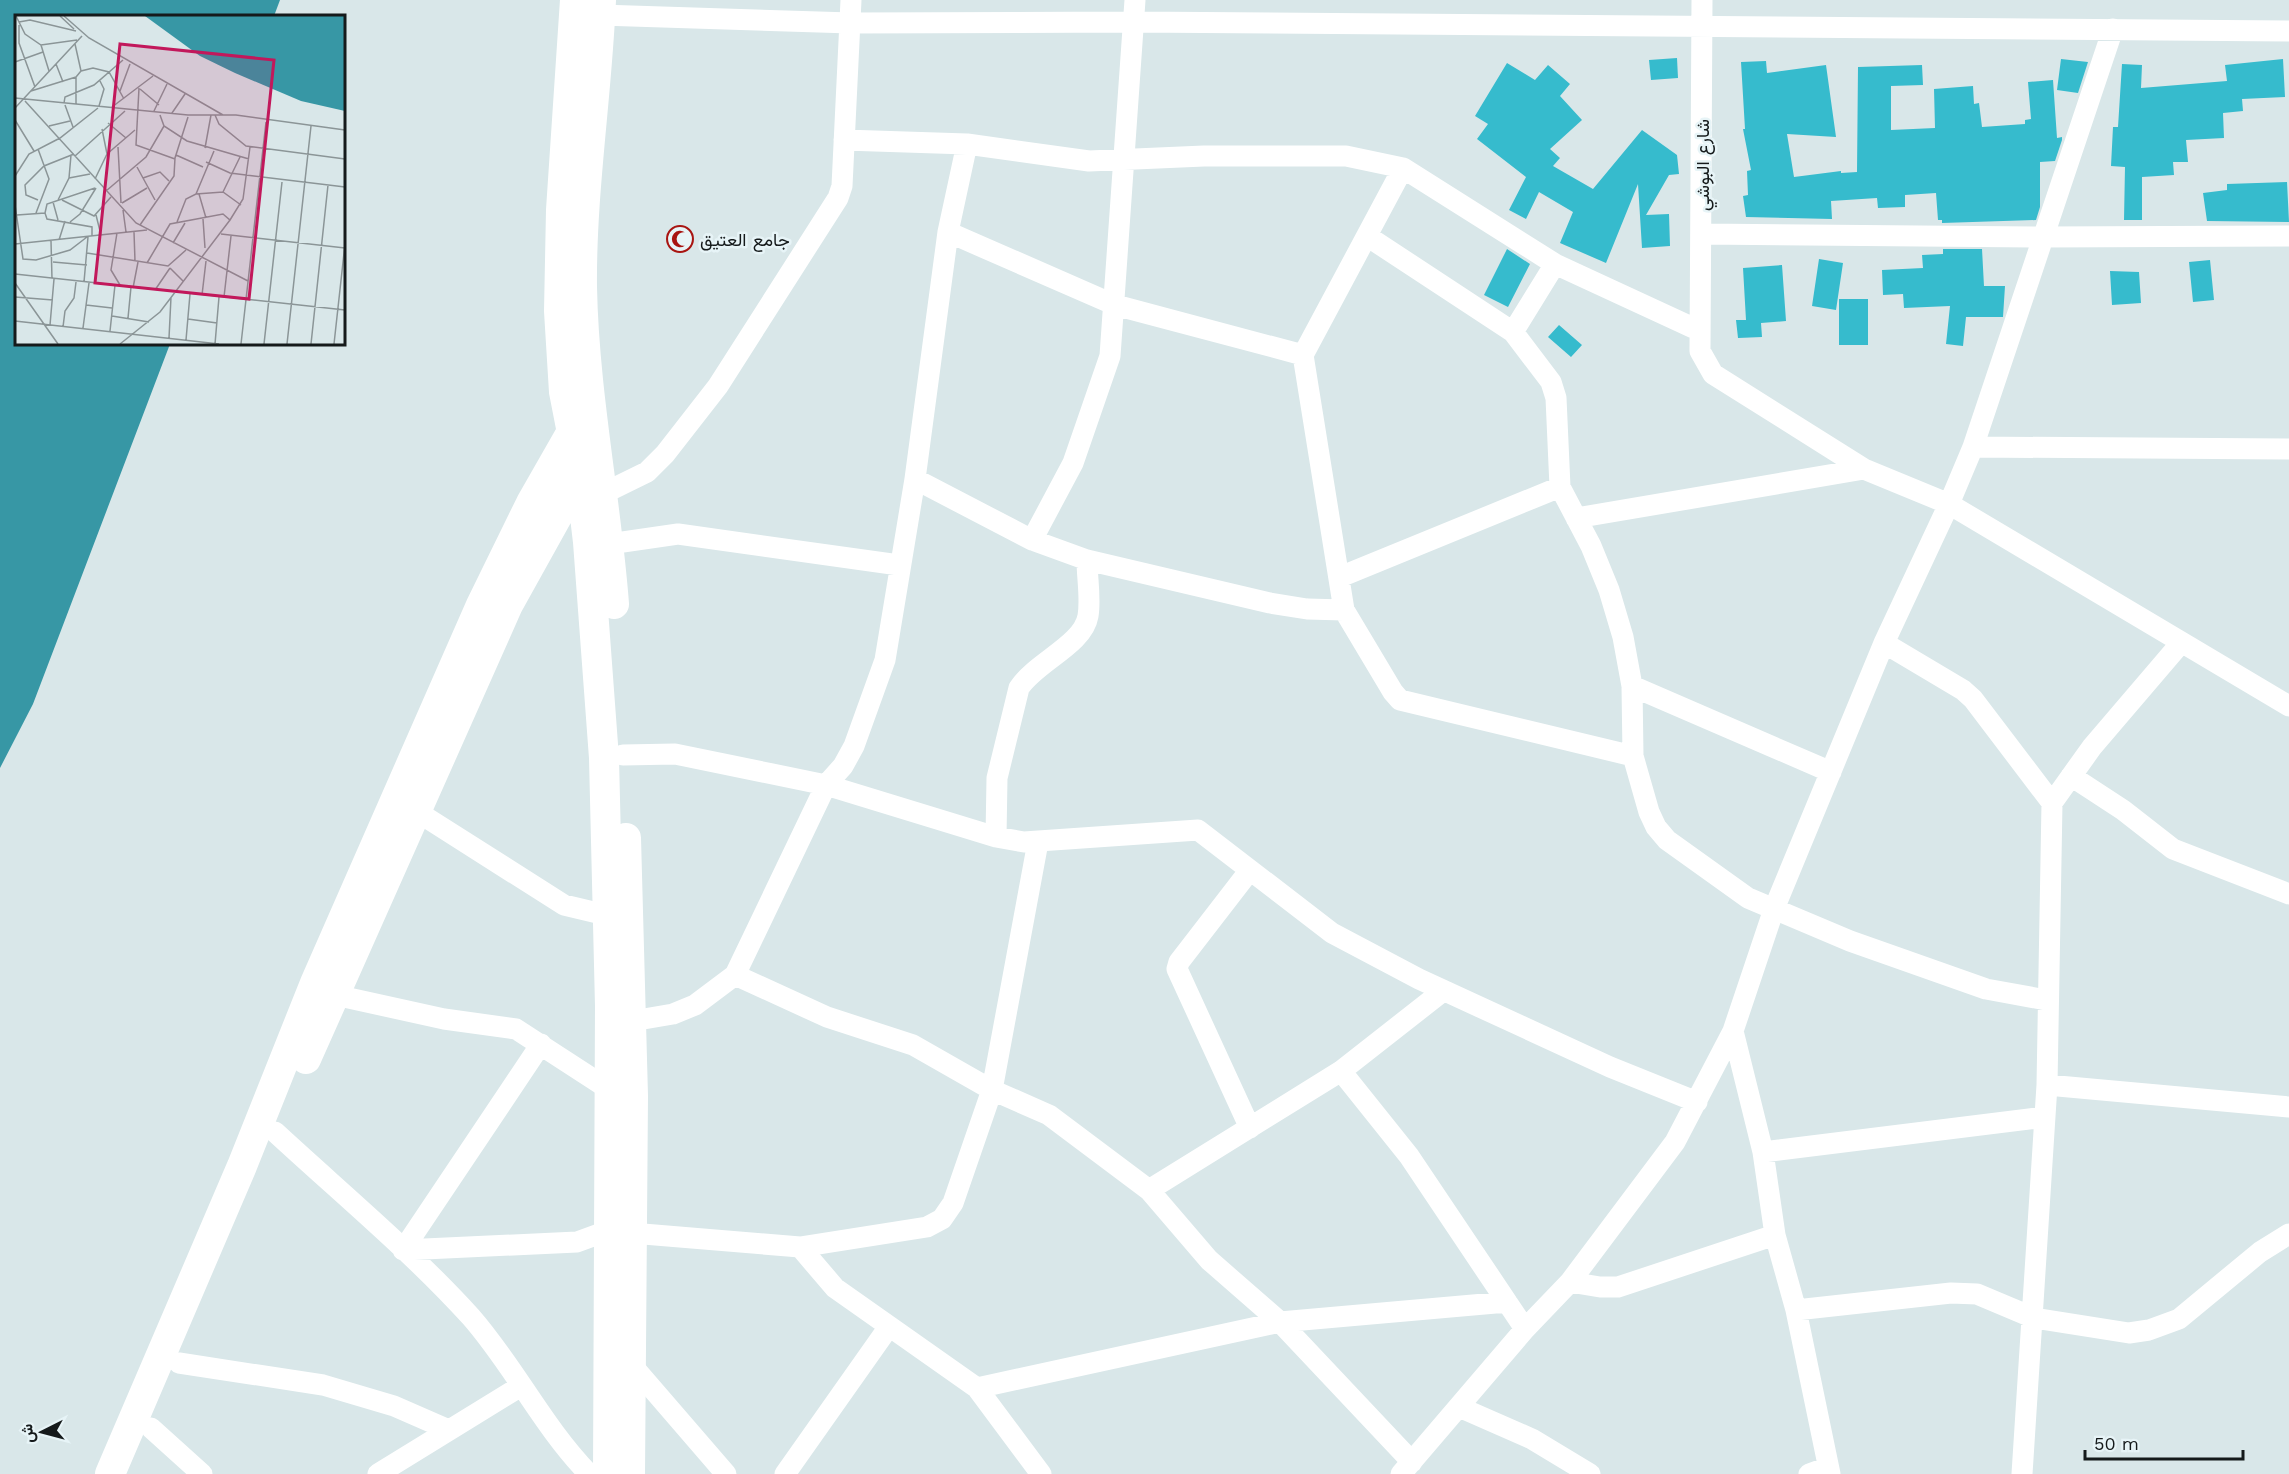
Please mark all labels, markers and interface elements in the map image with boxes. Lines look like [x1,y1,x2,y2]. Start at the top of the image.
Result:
inset map [15,15,345,345]
street label: شارع البوشي [1692,119,1718,211]
mosque icon: جامع العتيق [665,224,695,254]
place label: جامع العتيق [700,229,790,252]
north arrow [12,1402,72,1462]
text: ش [17,1423,38,1444]
scale bar [2085,1423,2242,1461]
text: 50 m [2094,1433,2139,1454]

